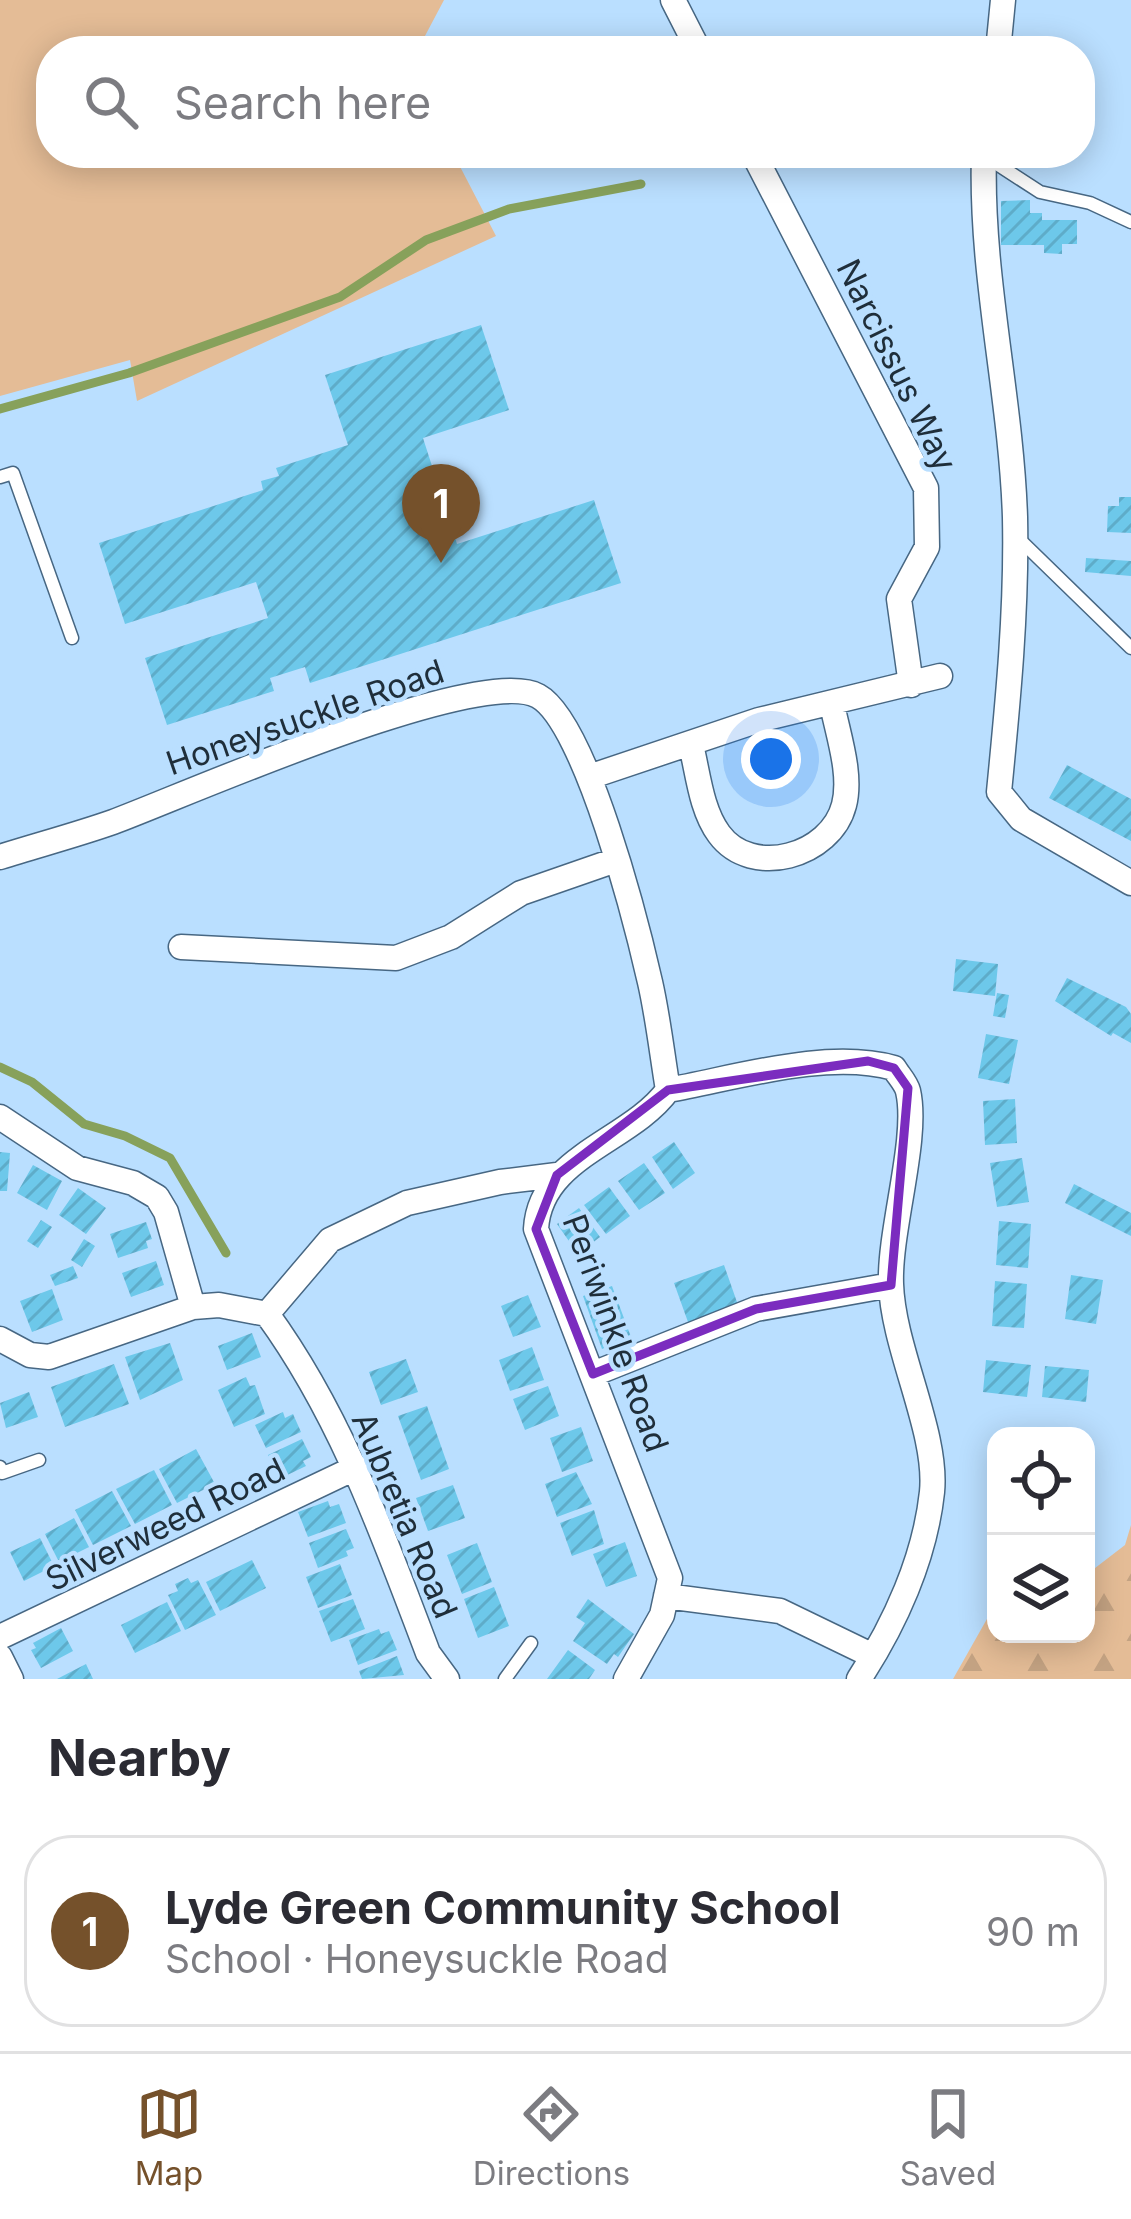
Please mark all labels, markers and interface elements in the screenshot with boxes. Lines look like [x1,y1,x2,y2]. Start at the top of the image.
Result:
search box [36,36,1095,168]
icon: search [78,69,144,135]
text: Search here [174,75,431,130]
street label: Narcissus Way [828,253,966,477]
pin: 1 [402,464,480,563]
street label: Honeysuckle Road [161,651,449,783]
your location [741,729,801,789]
street label: Periwinkle Road [554,1209,678,1457]
street label: Aubretia Road [344,1406,466,1624]
map controls [987,1427,1095,1643]
button: locate [987,1427,1095,1535]
street label: Silverweed Road [39,1449,291,1599]
button: layers [987,1535,1095,1643]
text: Nearby [48,1727,231,1788]
text: Lyde Green Community School [165,1880,841,1935]
text: 1 [82,1908,98,1955]
text: 90 m [986,1908,1080,1955]
text: School · Honeysuckle Road [165,1935,669,1982]
tab: Map [135,2081,203,2193]
tab: Directions [473,2081,630,2193]
tab: Saved [900,2081,996,2193]

